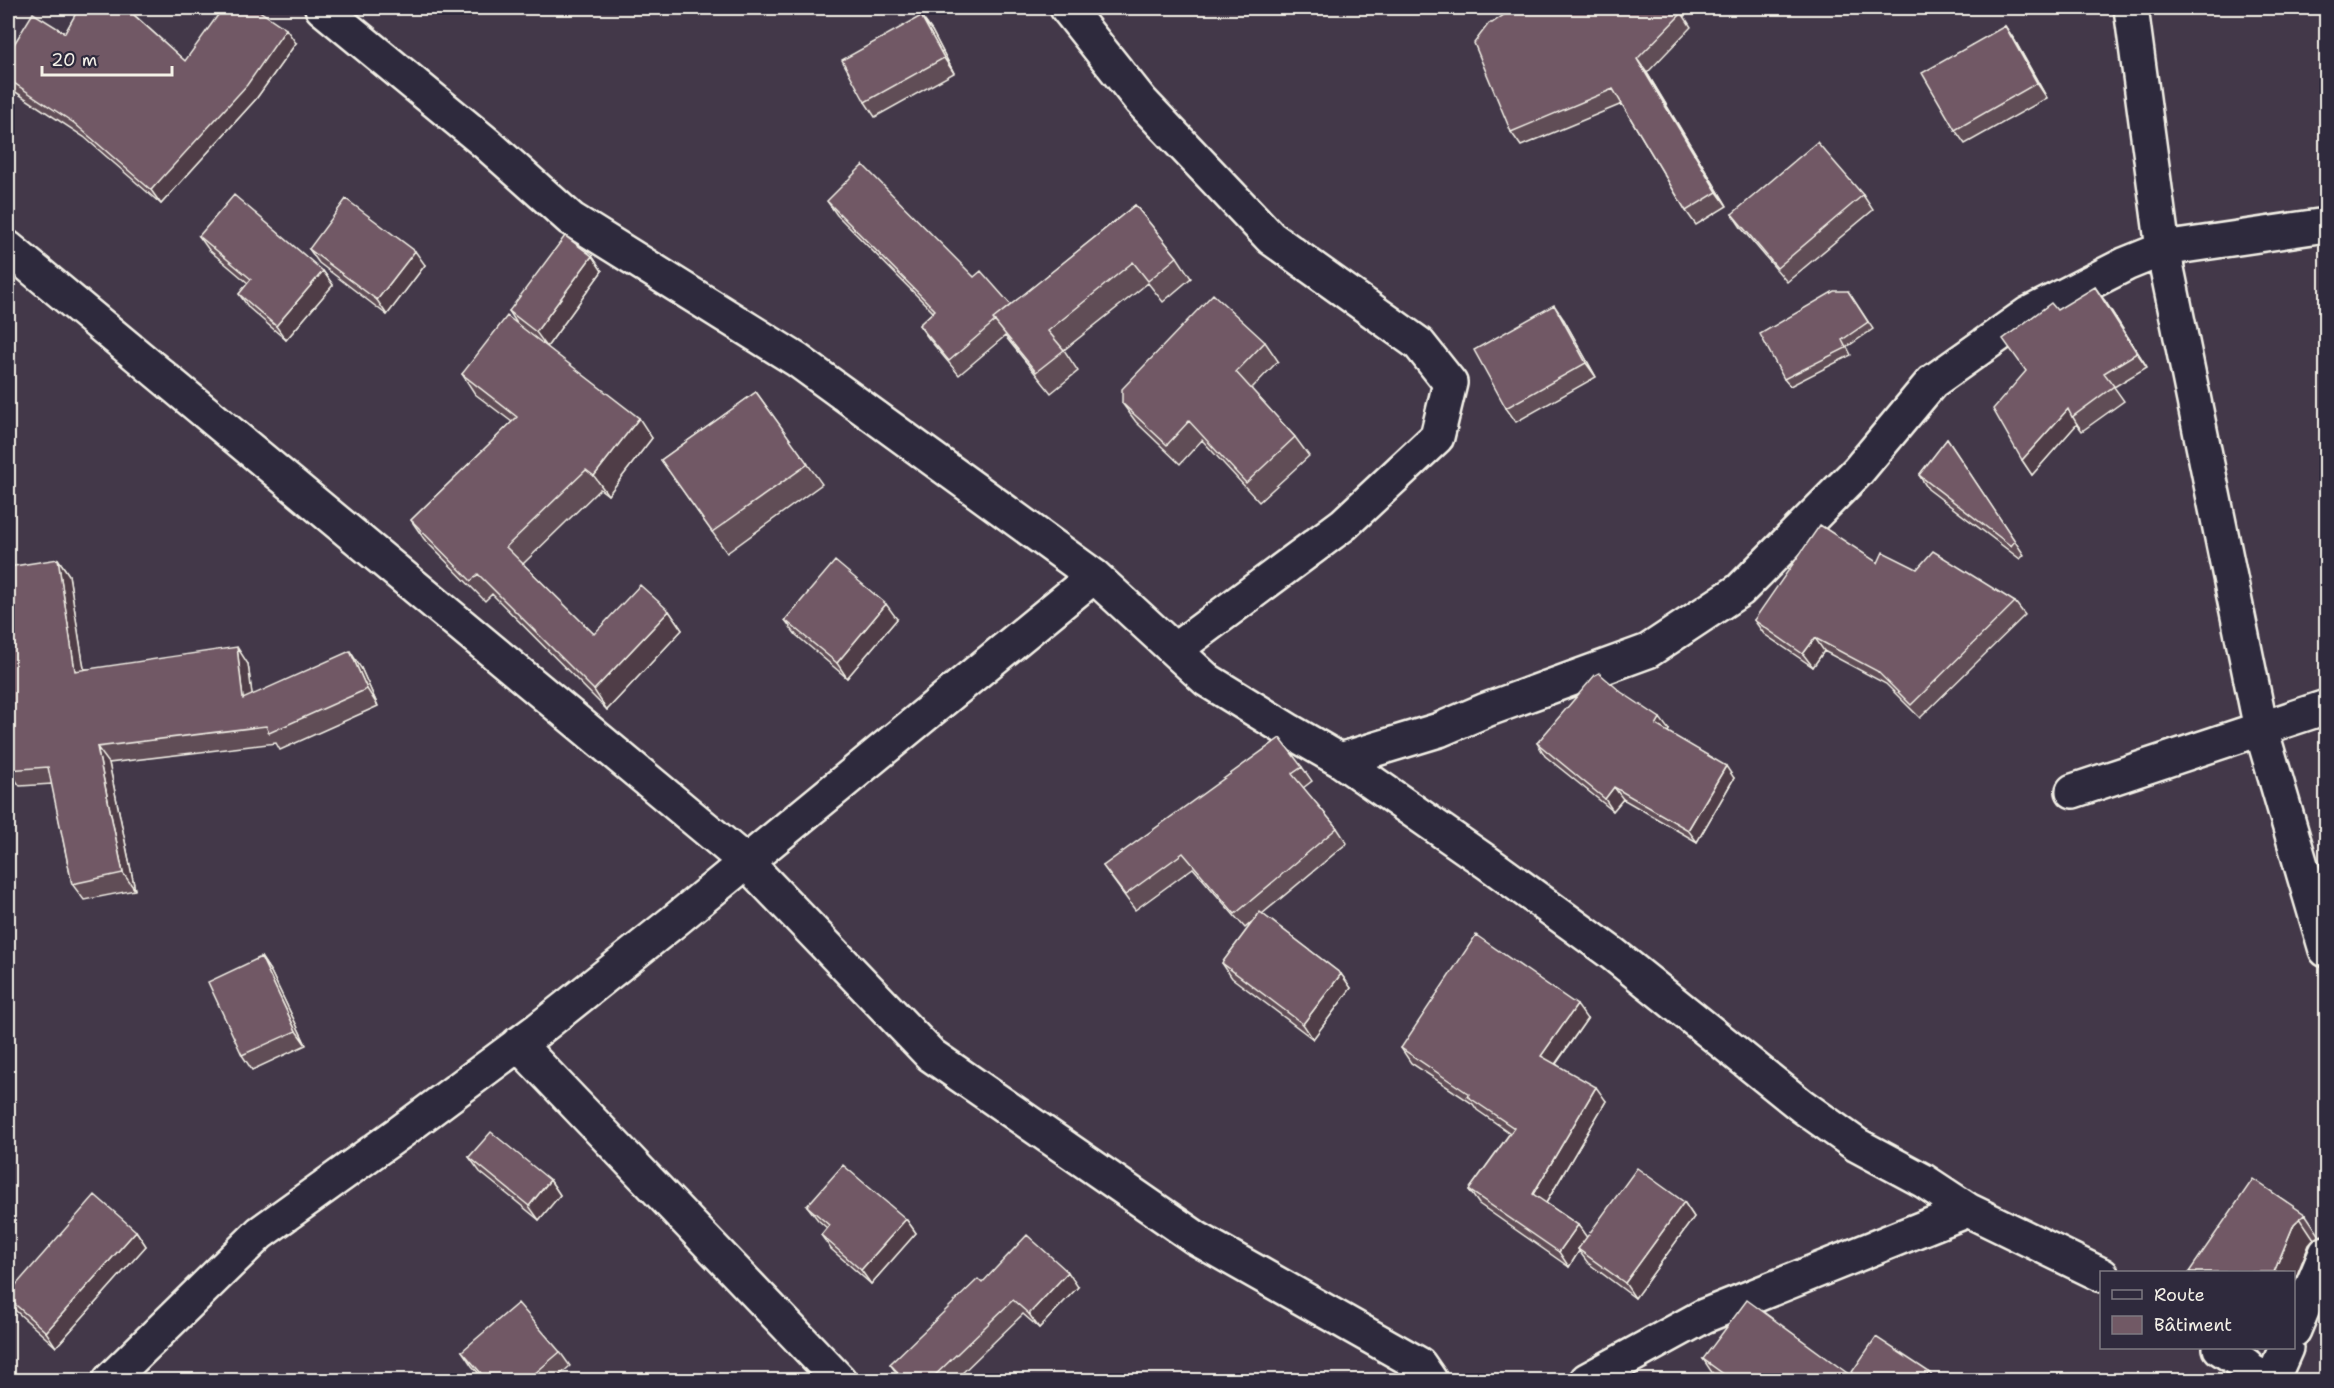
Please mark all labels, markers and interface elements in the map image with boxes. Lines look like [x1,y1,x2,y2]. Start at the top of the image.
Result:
scale bar [42,39,172,77]
text: 20 m [51,48,97,72]
legend [2100,1271,2295,1349]
text: Route [2154,1283,2205,1307]
text: Bâtiment [2154,1313,2232,1337]

